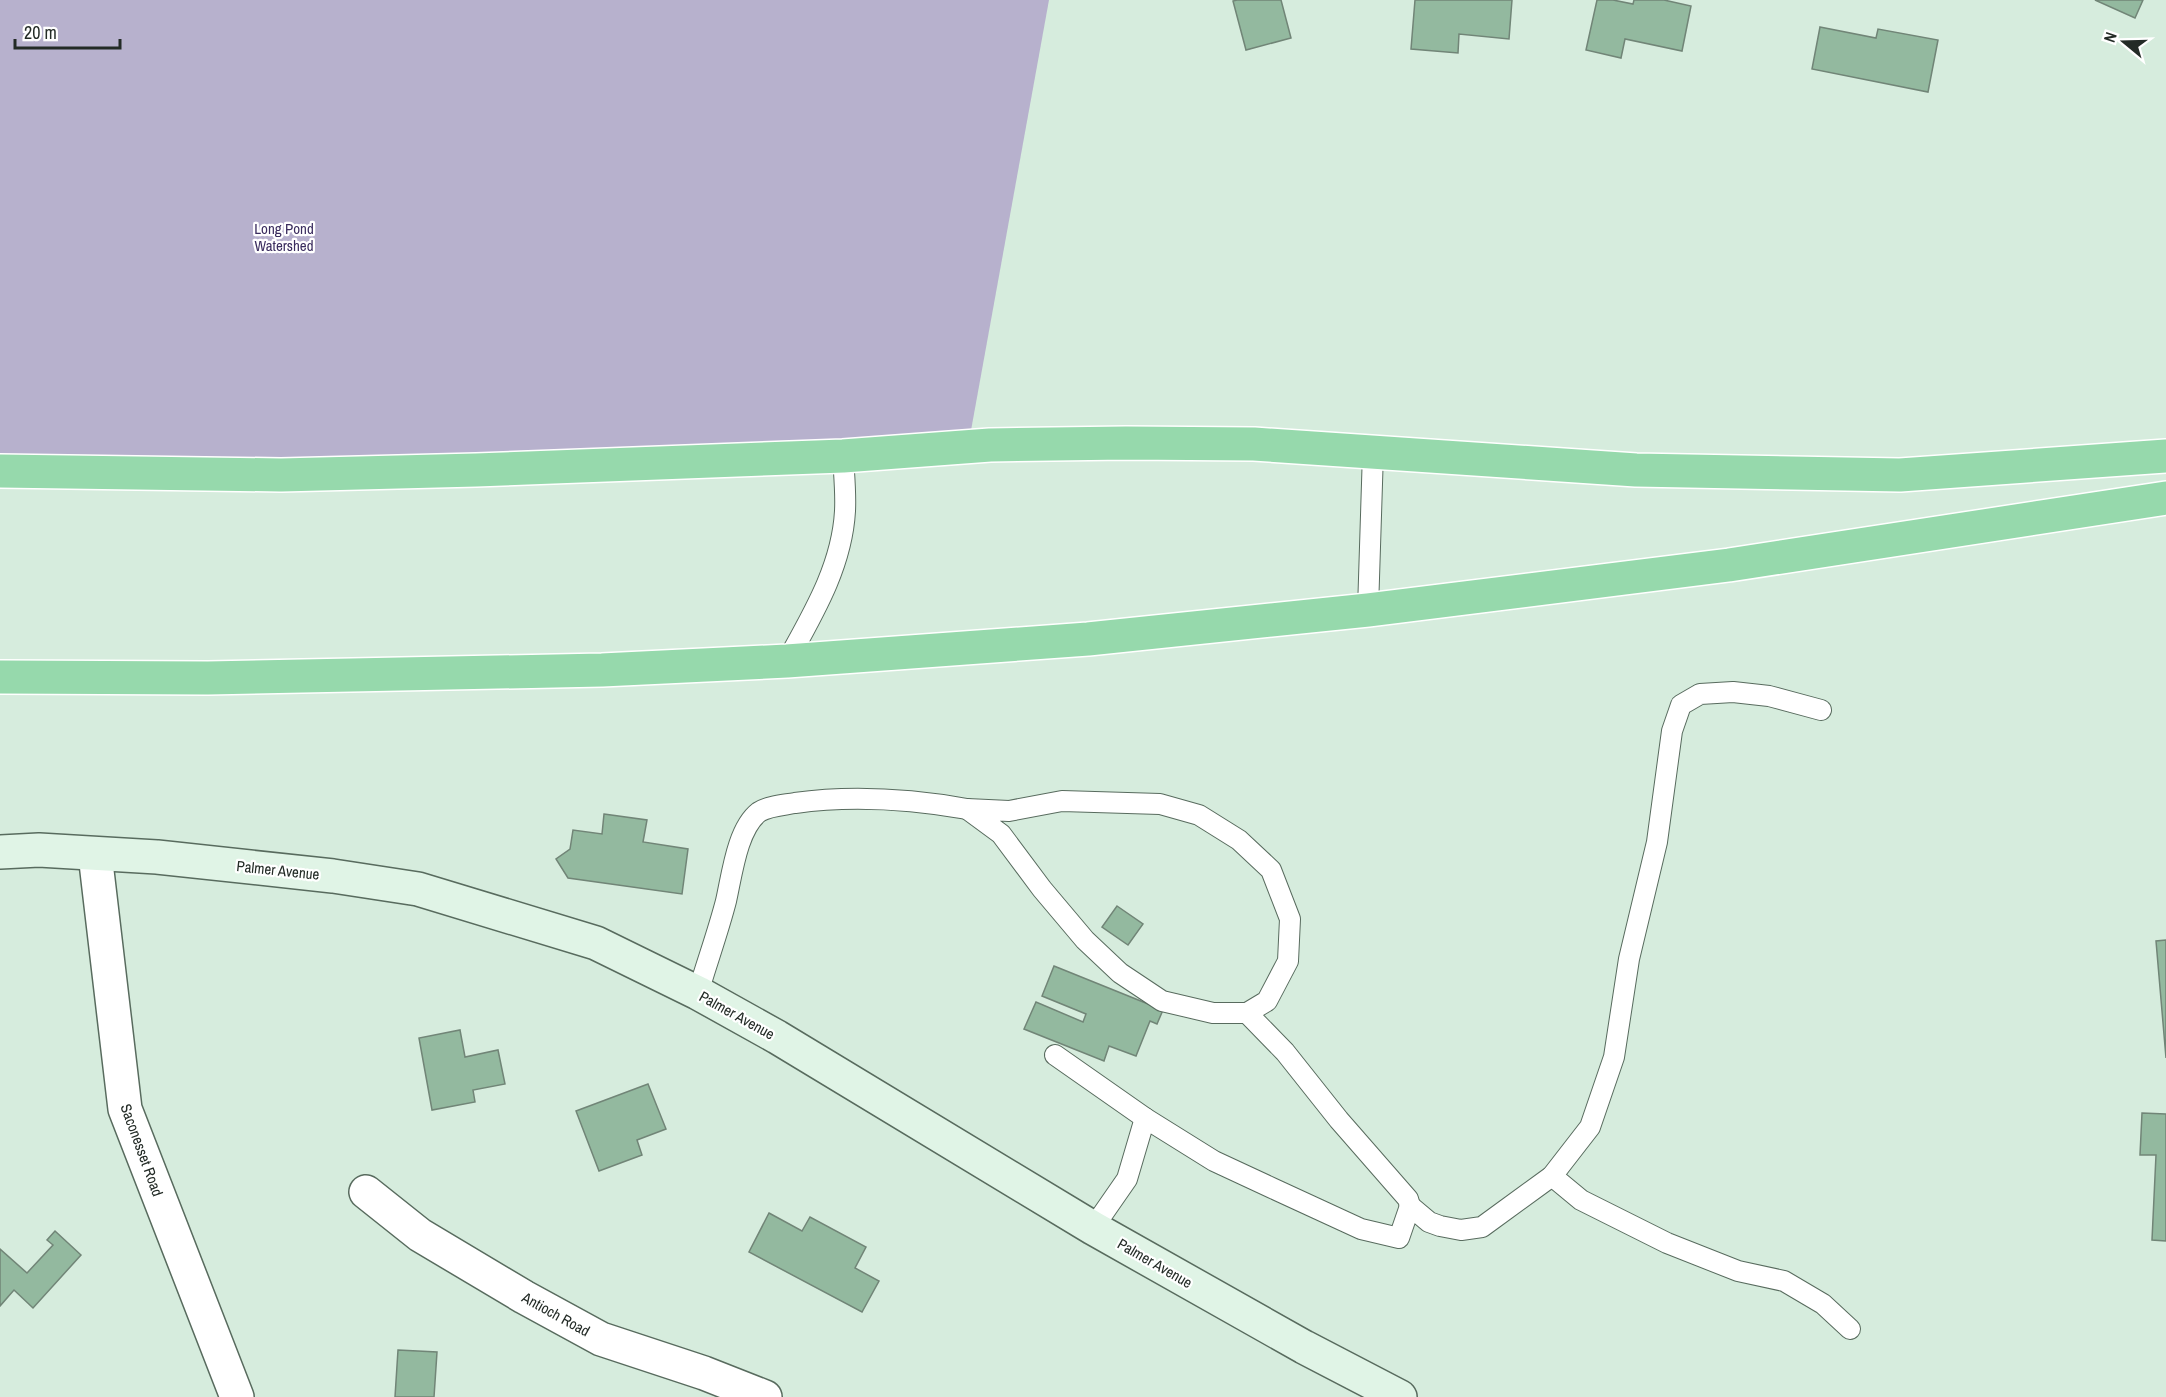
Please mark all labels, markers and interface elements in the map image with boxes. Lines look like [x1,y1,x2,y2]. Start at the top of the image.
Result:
scale bar [15,12,120,50]
north arrow [2094,12,2154,72]
text: 20 m [24,20,57,45]
text: N [2098,29,2122,45]
park label: Long Pond Watershed [254,218,314,256]
street label: Palmer Avenue [236,855,321,885]
street label: Palmer Avenue [696,986,779,1044]
street label: Saconesset Road [116,1101,168,1199]
street label: Palmer Avenue [1114,1233,1196,1293]
street label: Antioch Road [517,1286,594,1341]

